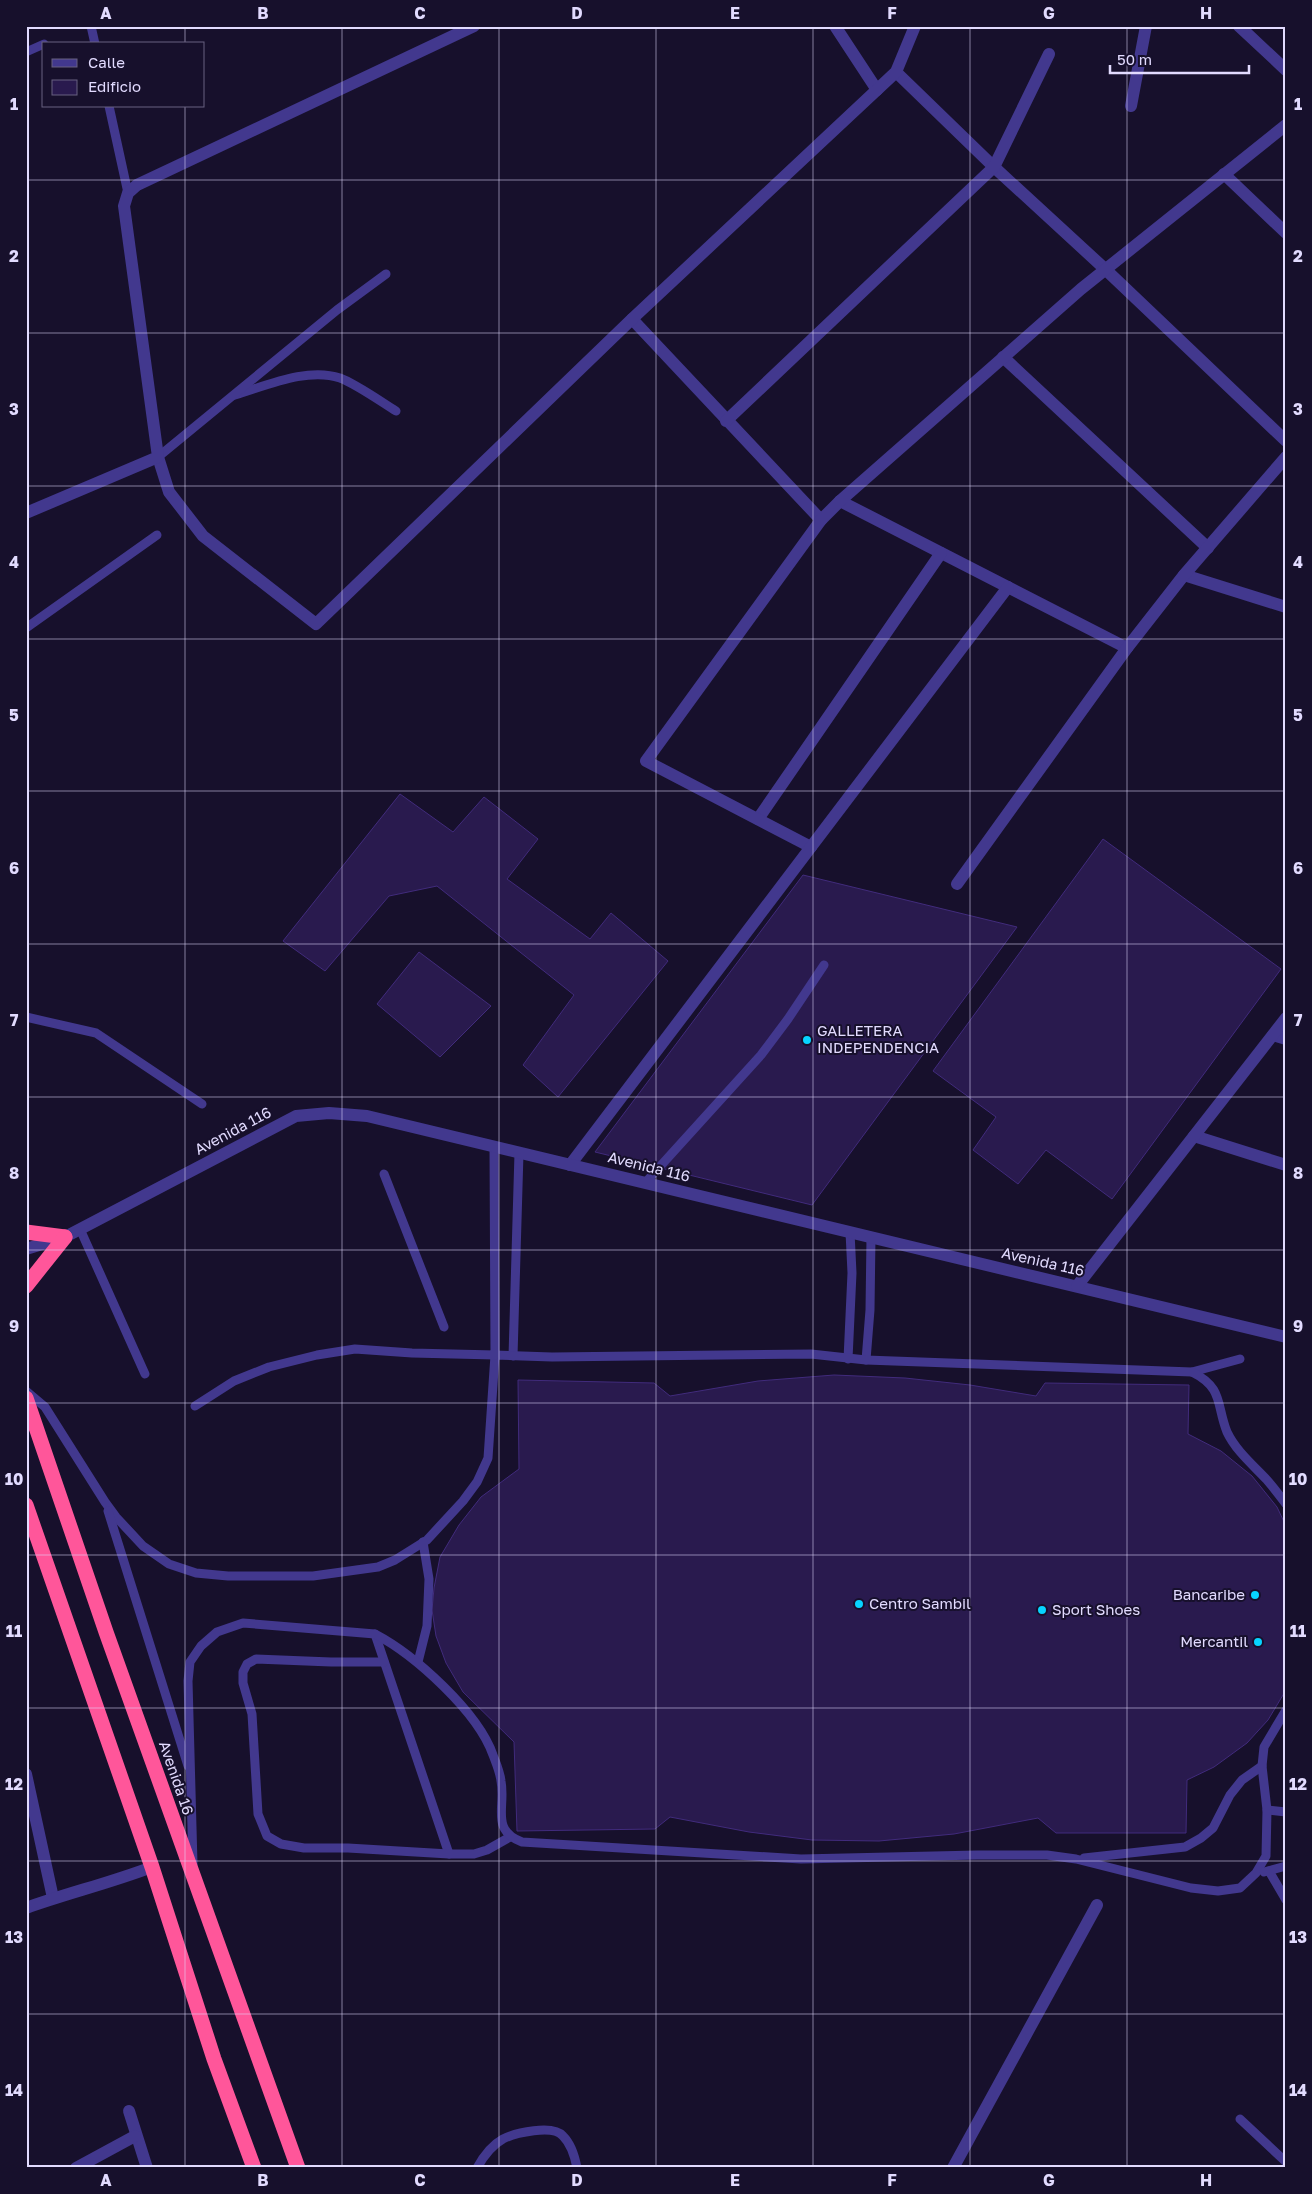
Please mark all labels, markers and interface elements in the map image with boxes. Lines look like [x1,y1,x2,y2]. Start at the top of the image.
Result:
text: A [100,3,112,23]
text: B [257,3,269,23]
text: C [414,3,426,23]
text: D [571,3,583,23]
text: E [730,3,740,23]
text: F [887,3,897,23]
text: G [1043,3,1055,23]
text: H [1200,3,1212,23]
legend [42,42,205,108]
scale bar [1110,42,1248,74]
text: 50 m [1117,50,1152,68]
text: Calle [88,53,125,71]
text: Edificio [88,77,141,95]
text: 1 [10,94,18,114]
text: 1 [1294,94,1302,114]
text: 2 [9,246,19,266]
text: 2 [1293,246,1303,266]
text: 3 [9,399,19,419]
text: 3 [1293,399,1303,419]
text: 4 [9,552,19,572]
text: 4 [1293,552,1303,572]
text: 5 [9,705,19,725]
text: 5 [1293,705,1303,725]
text: 6 [9,858,19,878]
text: 6 [1293,858,1303,878]
text: 7 [10,1010,19,1030]
text: 7 [1294,1010,1303,1030]
place label: GALLETERA INDEPENDENCIA [817,1021,939,1056]
marker: GALLETERA INDEPENDENCIA [801,1034,813,1046]
street label: Avenida 116 [191,1102,274,1158]
street label: Avenida 116 [606,1147,692,1185]
text: 8 [9,1163,19,1183]
text: 8 [1293,1163,1303,1183]
street label: Avenida 116 [1000,1243,1086,1279]
text: 9 [9,1316,19,1336]
text: 9 [1293,1316,1303,1336]
text: 10 [5,1469,23,1489]
text: 10 [1289,1469,1307,1489]
place label: Bancaribe [1173,1585,1245,1603]
marker: Bancaribe [1249,1589,1261,1601]
place label: Centro Sambil [869,1594,971,1612]
marker: Centro Sambil [853,1598,865,1610]
place label: Sport Shoes [1052,1600,1140,1618]
marker: Sport Shoes [1036,1604,1048,1616]
text: 11 [6,1621,22,1641]
text: 11 [1290,1621,1306,1641]
place label: Mercantil [1180,1632,1248,1650]
marker: Mercantil [1252,1636,1264,1648]
street label: Avenida 16 [156,1738,198,1817]
text: 12 [5,1774,23,1794]
text: 12 [1289,1774,1307,1794]
text: 13 [5,1927,23,1947]
text: 13 [1289,1927,1307,1947]
text: 14 [5,2080,23,2100]
text: 14 [1289,2080,1307,2100]
text: A [100,2170,112,2190]
text: B [257,2170,269,2190]
text: C [414,2170,426,2190]
text: D [571,2170,583,2190]
text: E [730,2170,740,2190]
text: F [887,2170,897,2190]
text: G [1043,2170,1055,2190]
text: H [1200,2170,1212,2190]

